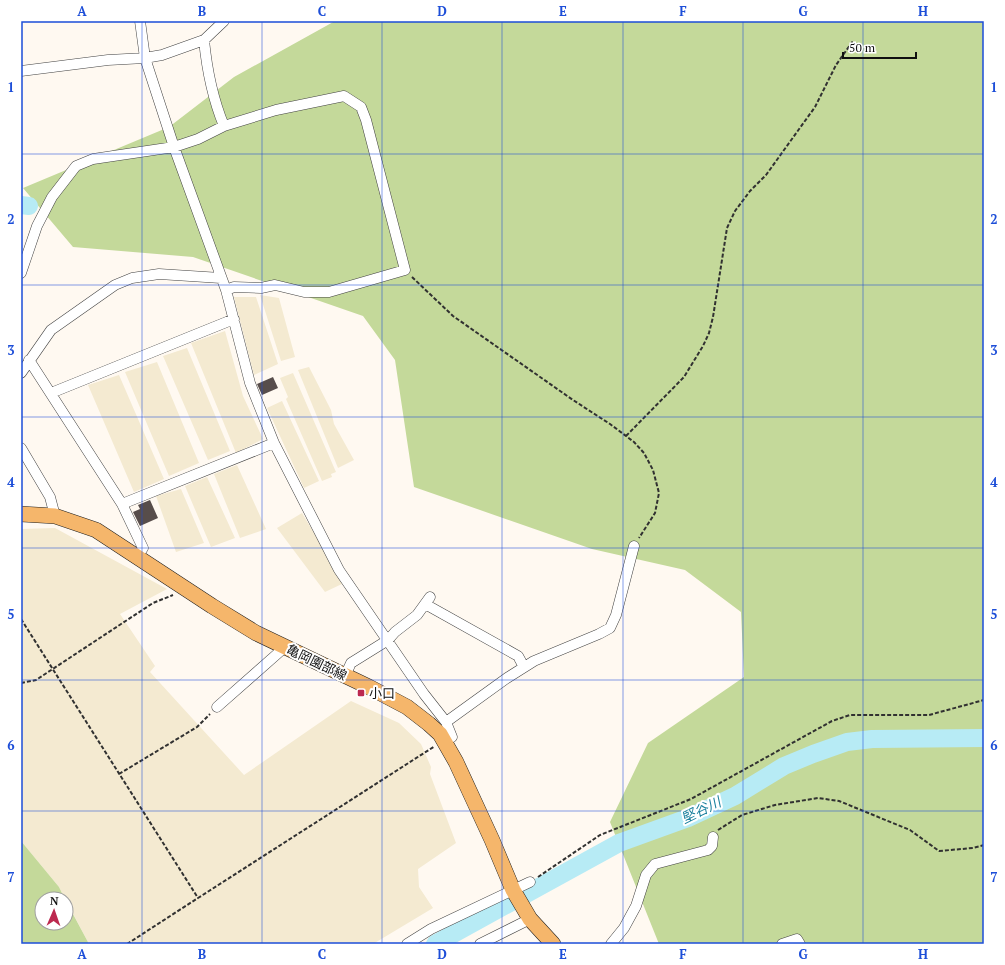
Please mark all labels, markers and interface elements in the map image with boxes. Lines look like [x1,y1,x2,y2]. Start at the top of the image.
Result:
text: A [77,2,87,20]
text: B [198,2,206,20]
text: C [318,2,326,20]
text: D [437,2,447,20]
text: E [559,2,567,20]
text: F [679,2,687,20]
text: G [798,2,808,20]
text: H [918,2,928,20]
scale bar [843,34,916,60]
text: 50 m [849,40,876,55]
text: 1 [7,78,15,96]
text: 1 [990,78,998,96]
text: 2 [7,210,15,228]
text: 2 [990,210,998,228]
text: 3 [7,341,15,359]
text: 3 [990,341,998,359]
text: 4 [7,473,15,491]
text: 4 [990,473,998,491]
text: 5 [7,605,15,623]
text: 5 [990,605,998,623]
street label: 亀岡園部線 [284,640,350,684]
place label: 小口 [369,684,395,702]
marker: 小口 [356,688,366,698]
text: 6 [7,736,15,754]
text: 6 [990,736,998,754]
water label: 堅谷川 [678,791,726,827]
text: 7 [7,868,15,886]
text: 7 [990,868,998,886]
north arrow [34,891,74,931]
text: N [50,894,59,908]
text: A [77,945,87,963]
text: B [198,945,206,963]
text: C [318,945,326,963]
text: D [437,945,447,963]
text: E [559,945,567,963]
text: F [679,945,687,963]
text: G [798,945,808,963]
text: H [918,945,928,963]

